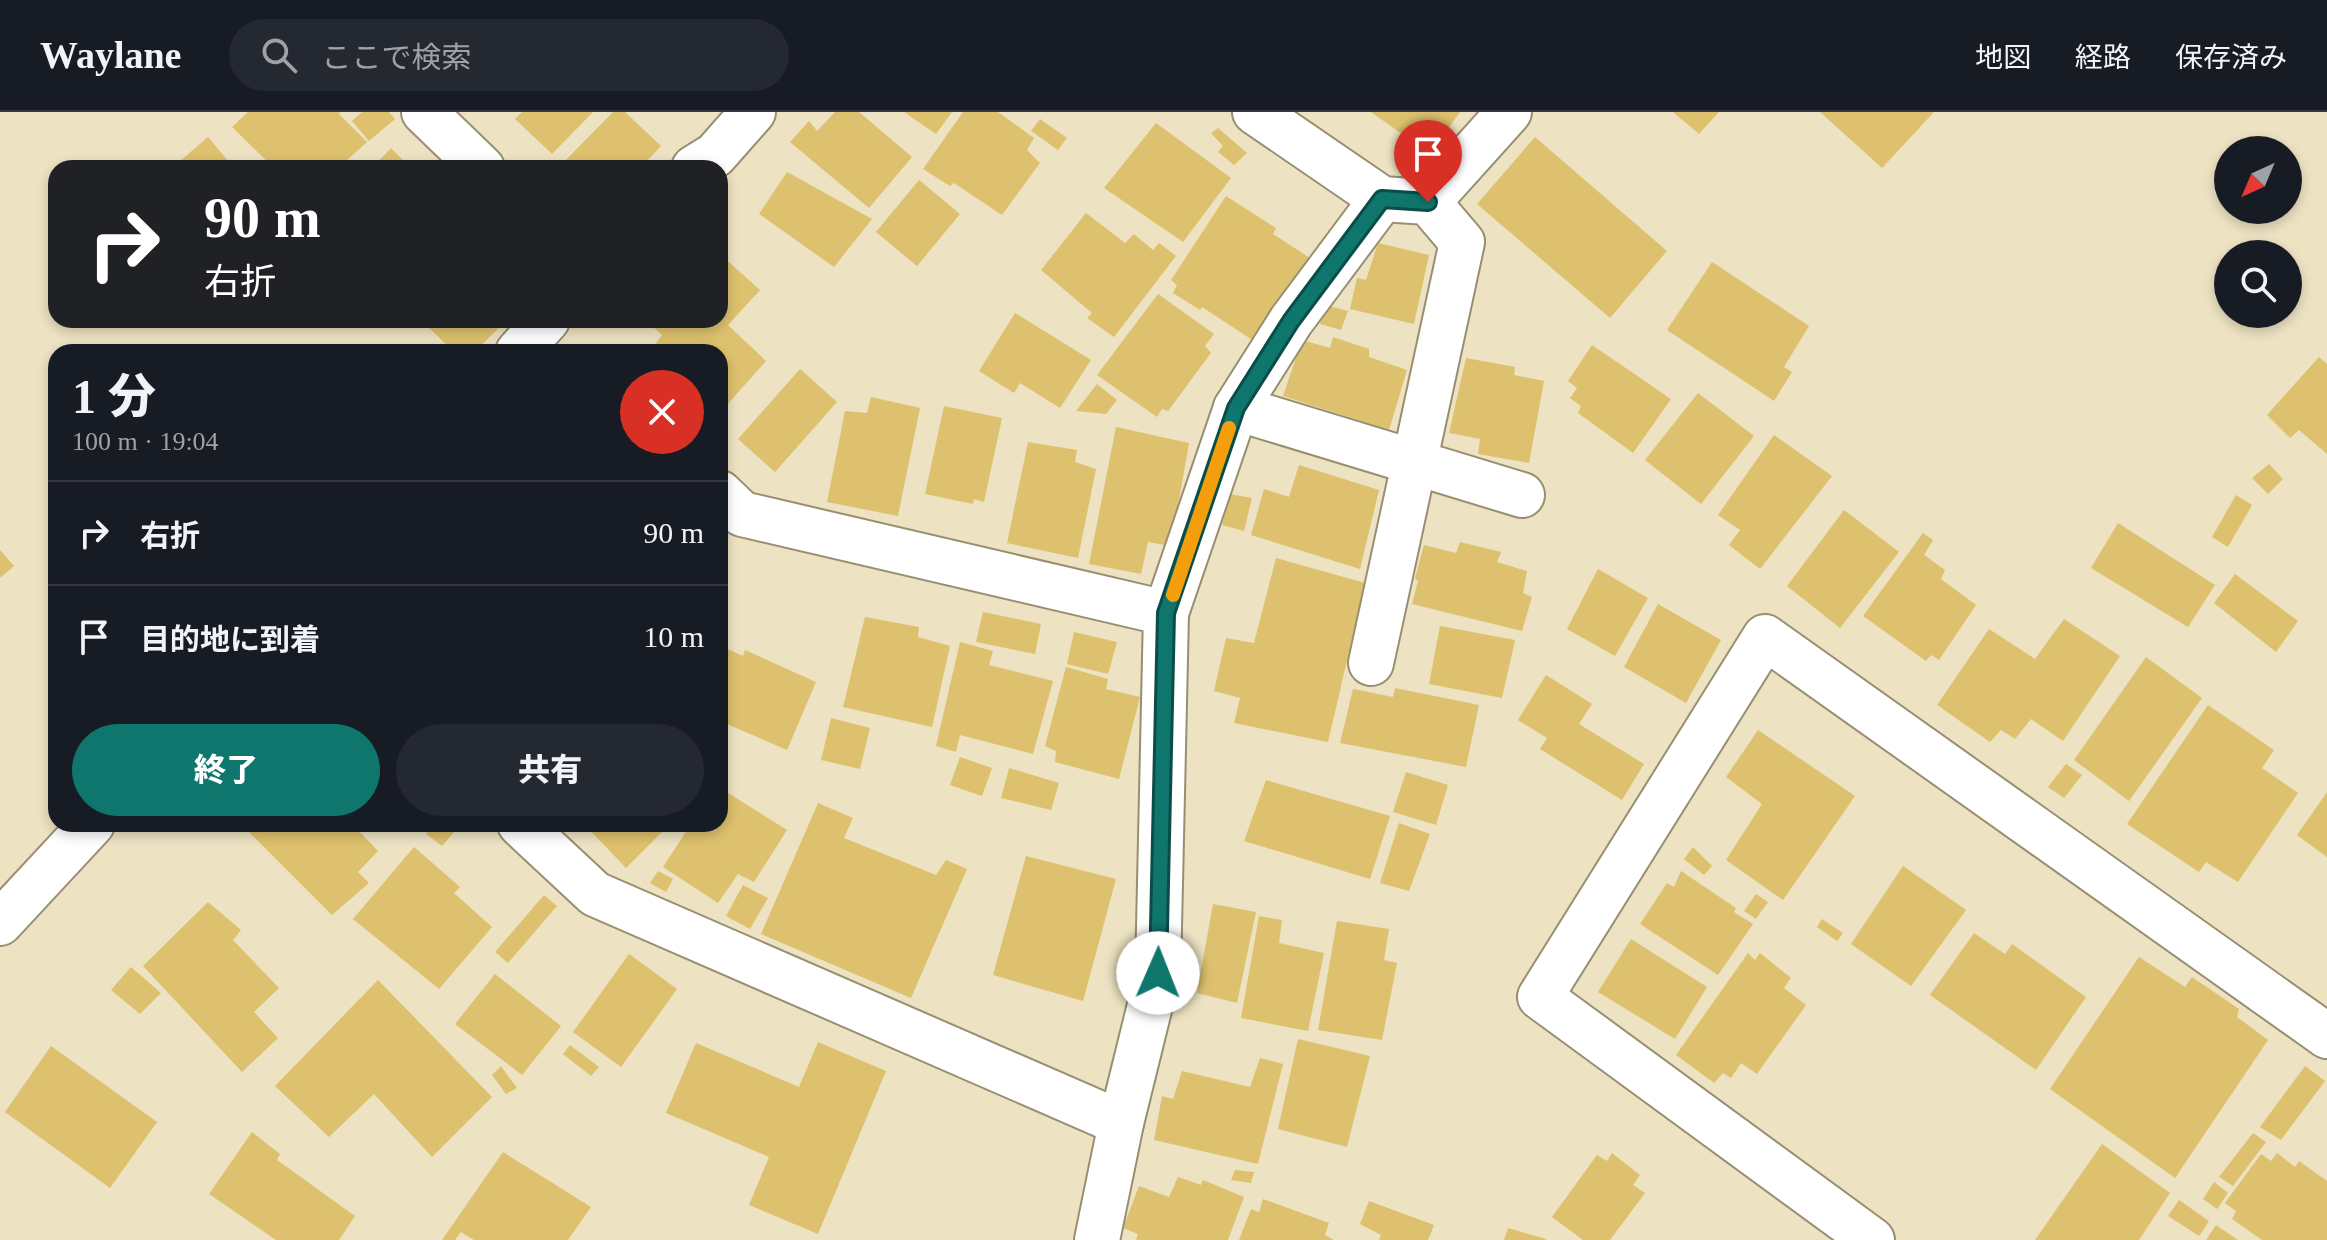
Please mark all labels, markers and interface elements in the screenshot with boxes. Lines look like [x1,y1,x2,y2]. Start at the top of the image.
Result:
search box [229,19,789,91]
icon: search [257,33,301,77]
text: Waylane [40,34,181,76]
text: ここで検索 [321,41,471,74]
text: 地図 [1975,42,2031,73]
text: 経路 [2075,42,2131,73]
text: 保存済み [2175,42,2287,73]
pin [1394,120,1462,202]
icon: arrive [1406,132,1450,176]
north arrow [2214,136,2302,224]
map controls [2214,136,2302,328]
text: 90 m [204,187,321,249]
icon: right [72,192,176,296]
button: search [2214,240,2302,328]
text: 右折 [204,262,276,302]
text: 1 分 [72,370,156,423]
button: close [620,370,704,454]
text: 100 m · 19:04 [72,427,219,456]
icon: right [72,511,116,555]
text: 90 m [643,516,704,549]
text: 右折 [140,519,200,552]
icon: arrive [72,615,116,659]
text: 10 m [643,620,704,653]
text: 目的地に到着 [140,623,320,656]
button: 終了 [72,724,380,816]
button: 共有 [396,724,704,816]
position arrow [1116,931,1200,1015]

